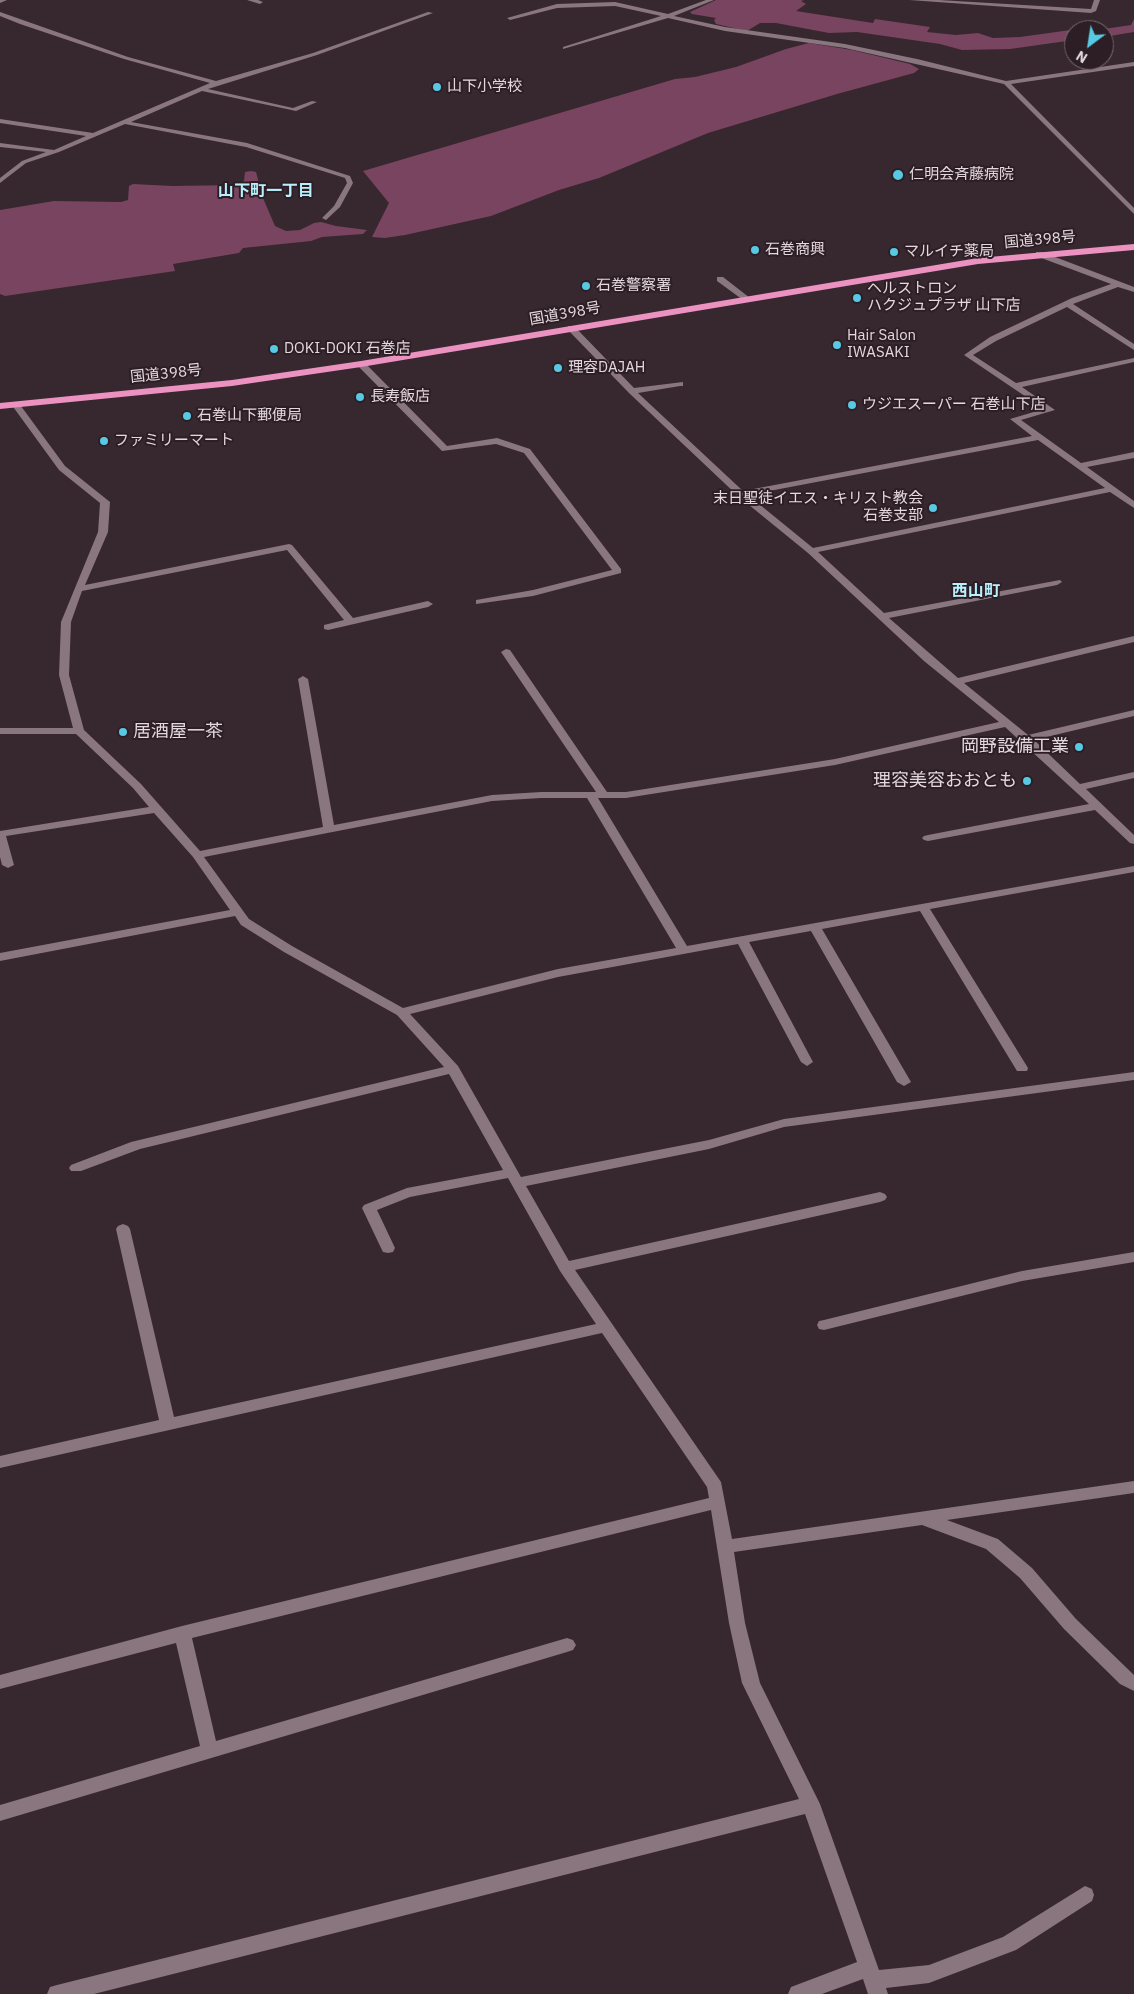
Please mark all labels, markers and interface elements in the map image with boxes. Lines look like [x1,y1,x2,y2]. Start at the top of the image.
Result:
north arrow [1064,20,1114,70]
text: N [1073,47,1091,67]
place label: 山下小学校 [447,78,522,96]
marker: 山下小学校 [431,81,443,93]
place label: 仁明会斉藤病院 [909,166,1014,184]
marker: 仁明会斉藤病院 [891,168,905,182]
district label: 山下町一丁目 [218,181,314,201]
street label: 国道398号 [1003,228,1077,252]
place label: 石巻商興 [765,241,825,259]
place label: マルイチ薬局 [904,243,994,261]
marker: 石巻商興 [749,244,761,256]
marker: マルイチ薬局 [888,246,900,258]
place label: 石巻警察署 [596,277,671,295]
marker: 石巻警察署 [580,280,592,292]
place label: ヘルストロン ハクジュプラザ 山下店 [867,280,1021,315]
marker: ヘルストロン ハクジュプラザ 山下店 [851,292,863,304]
street label: 国道398号 [528,299,602,329]
place label: Hair Salon IWASAKI [847,327,916,362]
marker: Hair Salon IWASAKI [831,339,843,351]
place label: DOKI-DOKI 石巻店 [284,340,410,358]
marker: DOKI-DOKI 石巻店 [268,343,280,355]
place label: 理容DAJAH [568,359,645,377]
street label: 国道398号 [129,361,203,387]
marker: 理容DAJAH [552,362,564,374]
place label: 長寿飯店 [370,388,430,406]
marker: 長寿飯店 [354,391,366,403]
place label: ウジエスーパー 石巻山下店 [862,396,1046,414]
marker: ウジエスーパー 石巻山下店 [846,399,858,411]
place label: 石巻山下郵便局 [197,407,302,425]
marker: 石巻山下郵便局 [181,410,193,422]
place label: ファミリーマート [114,432,234,450]
marker: ファミリーマート [98,435,110,447]
place label: 末日聖徒イエス・キリスト教会 石巻支部 [713,490,923,525]
marker: 末日聖徒イエス・キリスト教会 石巻支部 [927,502,939,514]
district label: 西山町 [952,581,1000,601]
place label: 居酒屋一茶 [133,721,223,743]
marker: 居酒屋一茶 [117,726,129,738]
place label: 岡野設備工業 [961,736,1069,758]
marker: 岡野設備工業 [1073,741,1085,753]
place label: 理容美容おおとも [873,770,1017,792]
marker: 理容美容おおとも [1021,775,1033,787]

